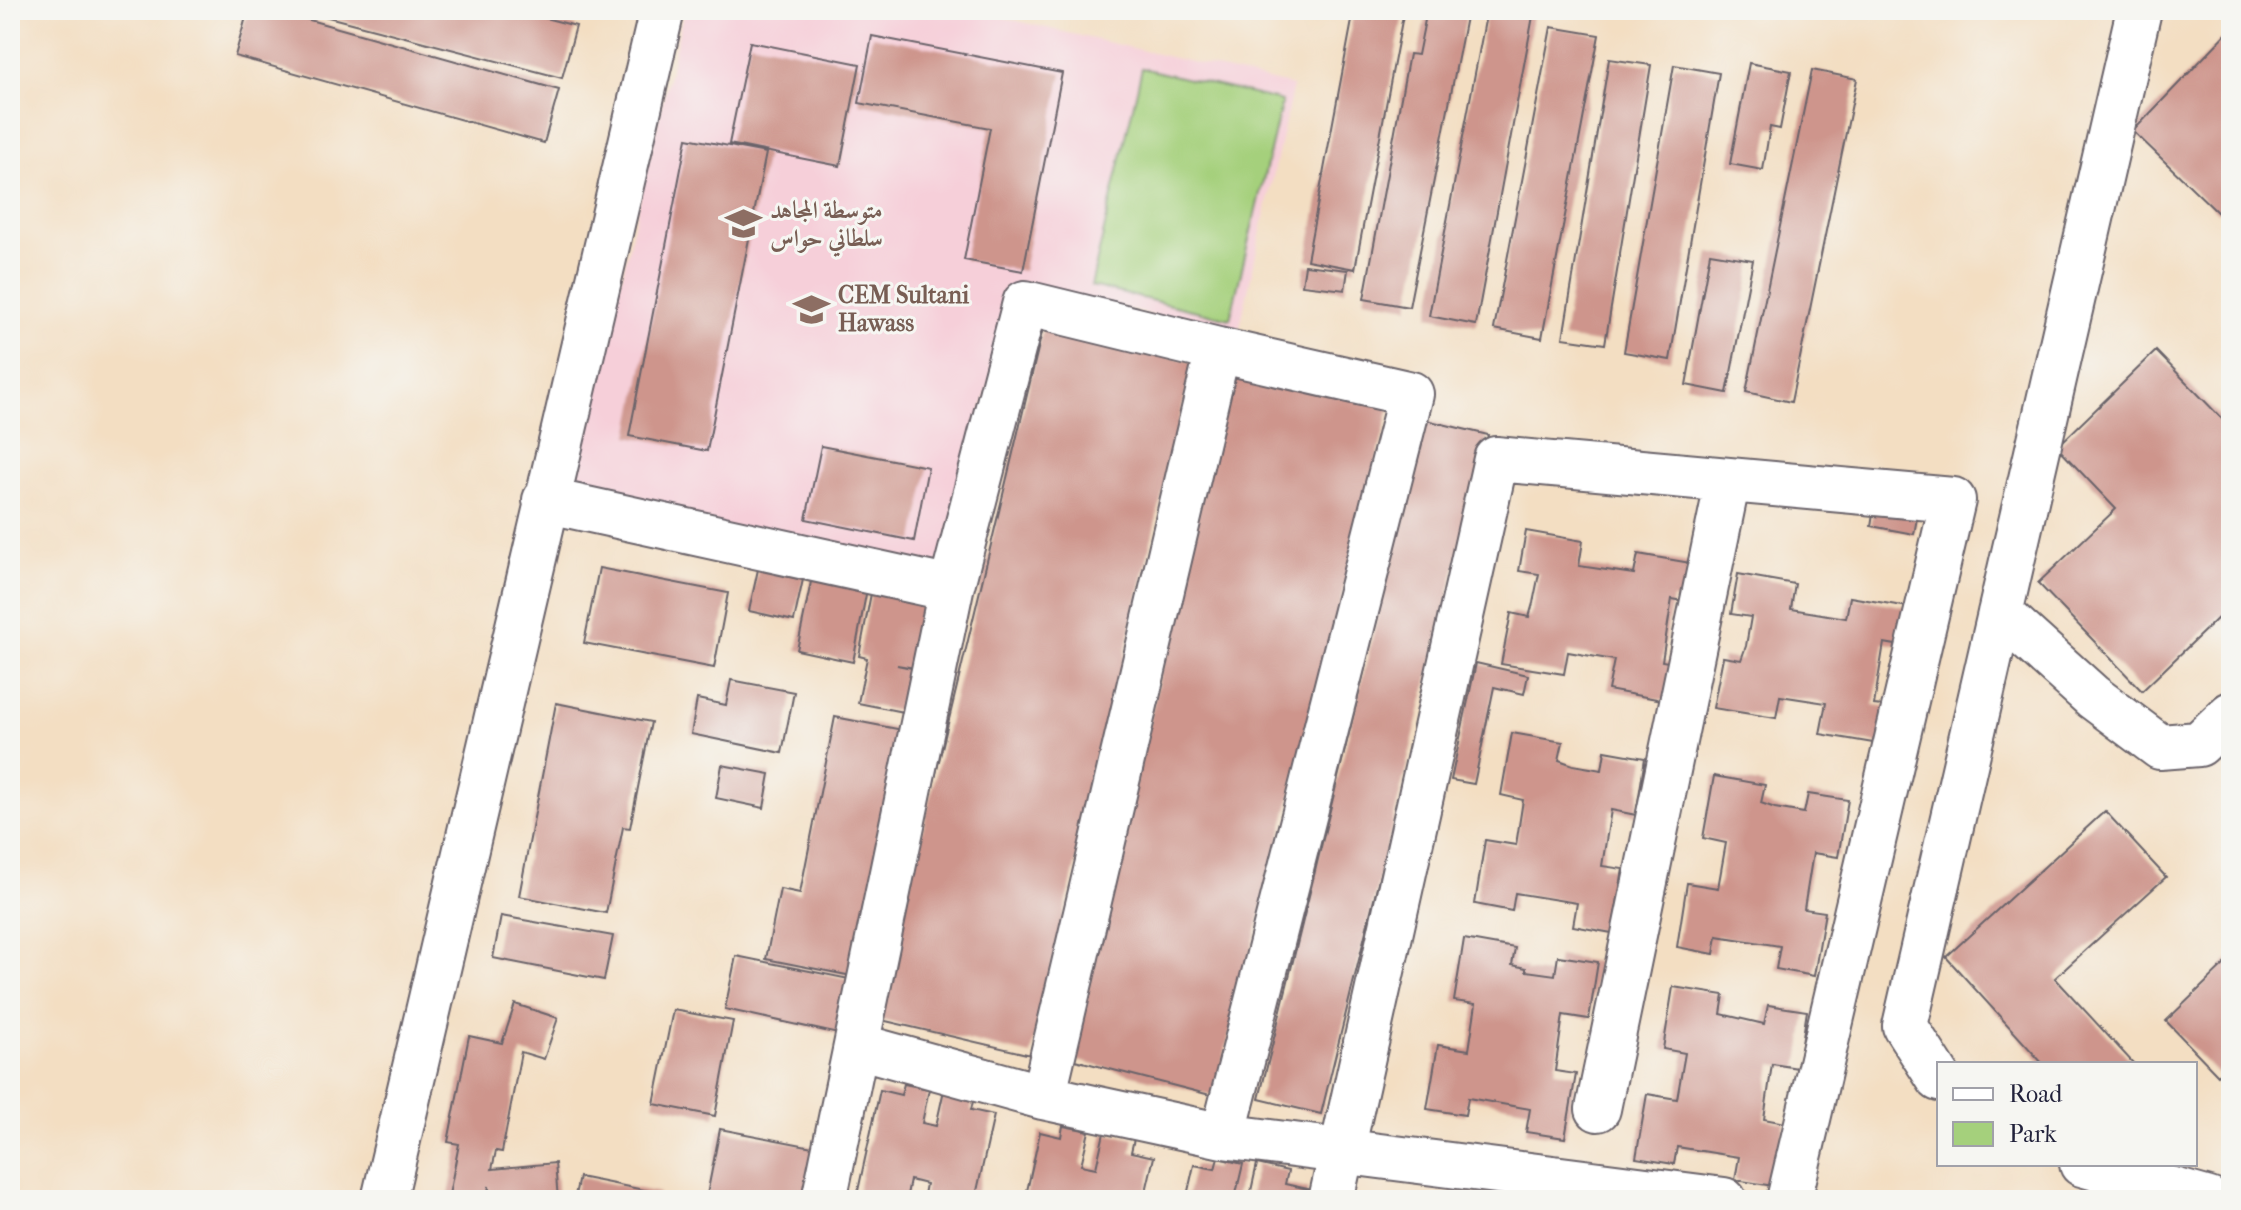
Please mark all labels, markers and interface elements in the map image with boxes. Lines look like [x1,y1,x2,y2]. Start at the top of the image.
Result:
place label: متوسطة المجاهد سلطاني حواس [770,196,883,257]
school or university icon: متوسطة المجاهد سلطاني حواس [725,205,763,243]
place label: CEM Sultani Hawass [838,281,970,337]
school or university icon: CEM Sultani Hawass [793,290,831,328]
legend [1937,1062,2197,1166]
text: Road [2009,1080,2063,1108]
text: Park [2009,1120,2057,1148]

